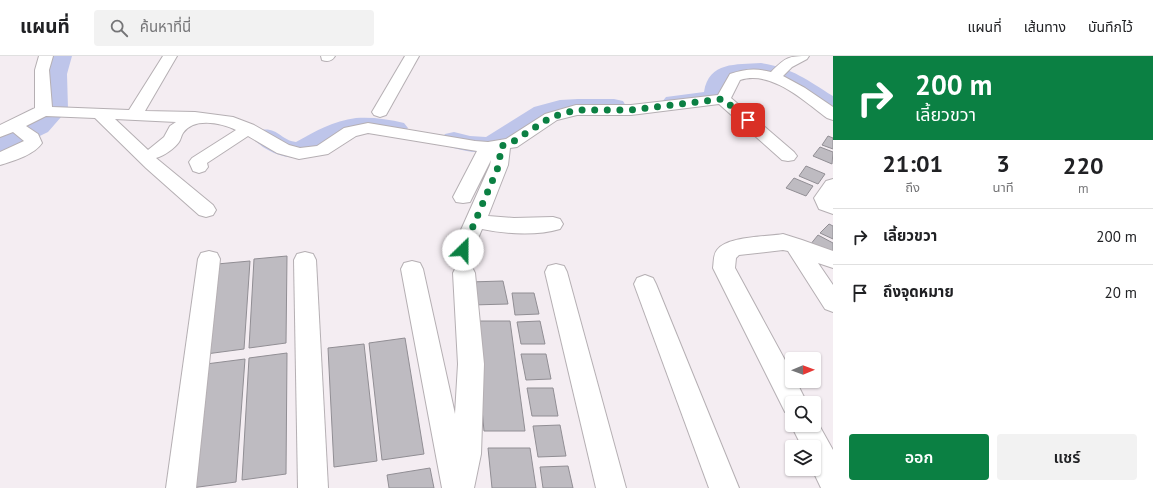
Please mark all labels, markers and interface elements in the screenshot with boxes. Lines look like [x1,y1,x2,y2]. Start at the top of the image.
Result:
search box [94,10,374,46]
text: แผนที่ [20,14,70,38]
icon: search [108,17,130,39]
text: ค้นหาที่นี่ [140,17,191,36]
text: แผนที่ [968,18,1002,36]
text: เส้นทาง [1024,18,1066,36]
text: บันทึกไว้ [1088,18,1133,36]
text: 200 m [915,66,992,103]
icon: right [849,72,901,124]
pin [731,103,765,137]
text: เลี้ยวขวา [915,103,976,126]
icon: arrive [737,109,759,131]
text: 21:01 [882,148,943,179]
text: 3 [996,148,1010,179]
text: 220 [1063,150,1104,181]
text: ถึง [905,179,920,196]
text: นาที [992,179,1014,196]
text: m [1078,180,1089,197]
icon: right [849,226,871,248]
text: เลี้ยวขวา [883,226,937,245]
text: 200 m [1096,227,1137,246]
position arrow [442,229,484,271]
icon: arrive [849,282,871,304]
text: ถึงจุดหมาย [883,282,954,301]
text: 20 m [1104,283,1137,302]
north arrow [785,352,821,388]
map controls [785,352,821,476]
button: search [785,396,821,432]
button: ออก [849,434,989,480]
button: แชร์ [997,434,1137,480]
button: layers [785,440,821,476]

